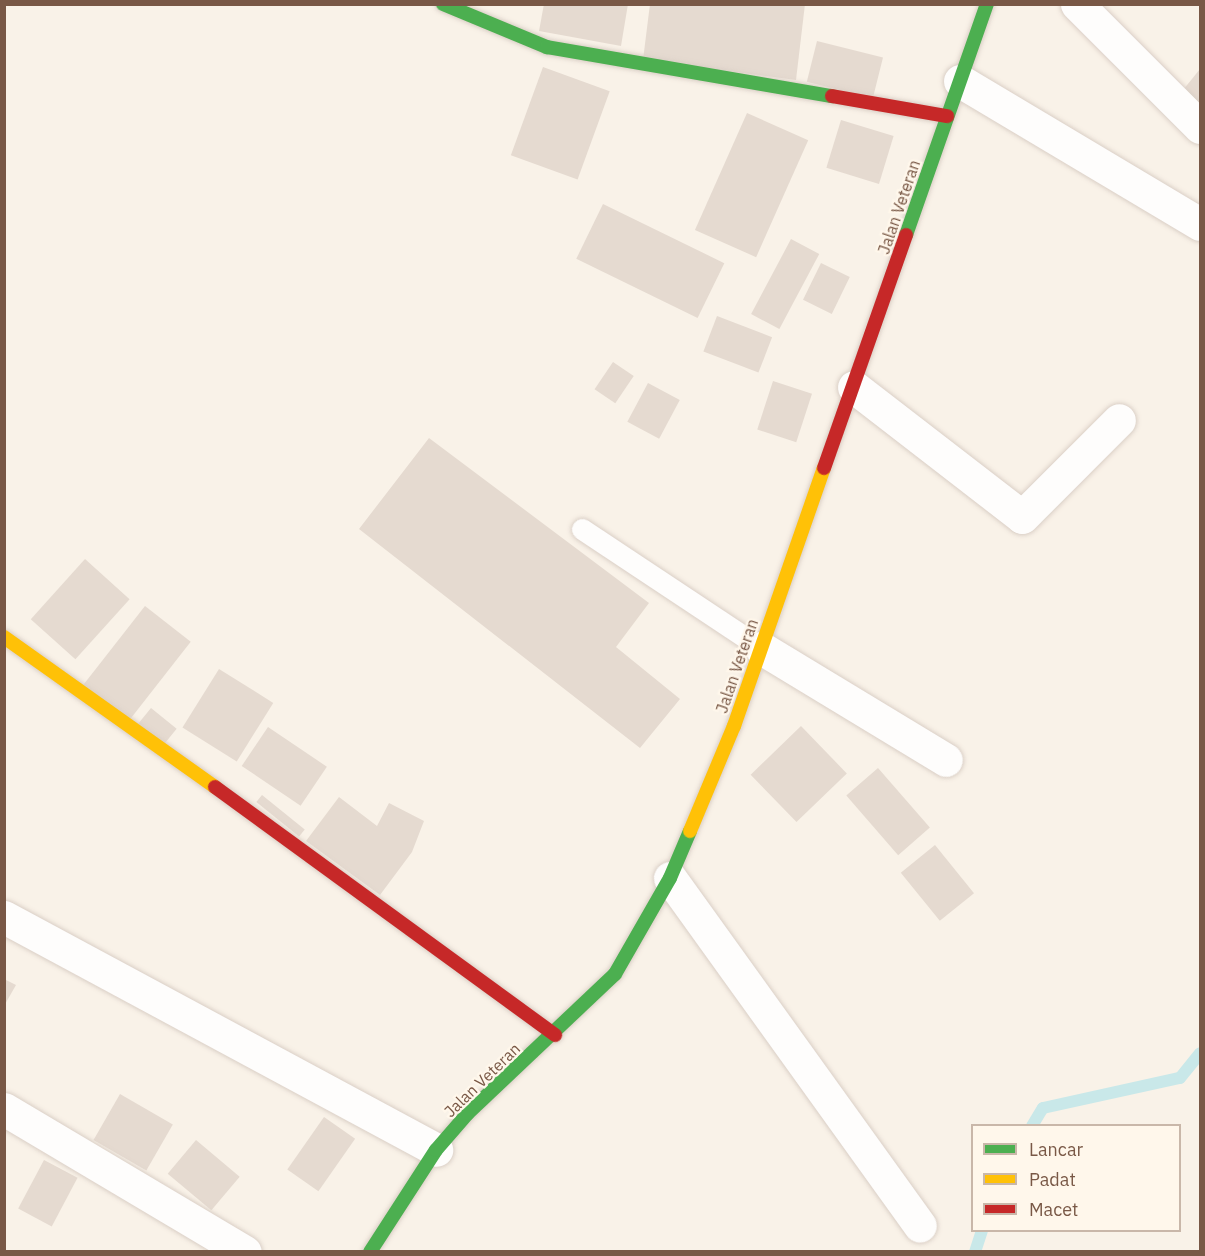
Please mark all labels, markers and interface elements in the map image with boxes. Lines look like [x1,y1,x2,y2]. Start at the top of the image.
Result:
street label: Jalan Veteran [874,157,924,257]
street label: Jalan Veteran [712,616,762,716]
street label: Jalan Veteran [440,1039,524,1121]
legend [971,1124,1181,1232]
text: Lancar [1029,1138,1083,1161]
text: Padat [1029,1168,1076,1191]
text: Macet [1029,1198,1078,1221]

